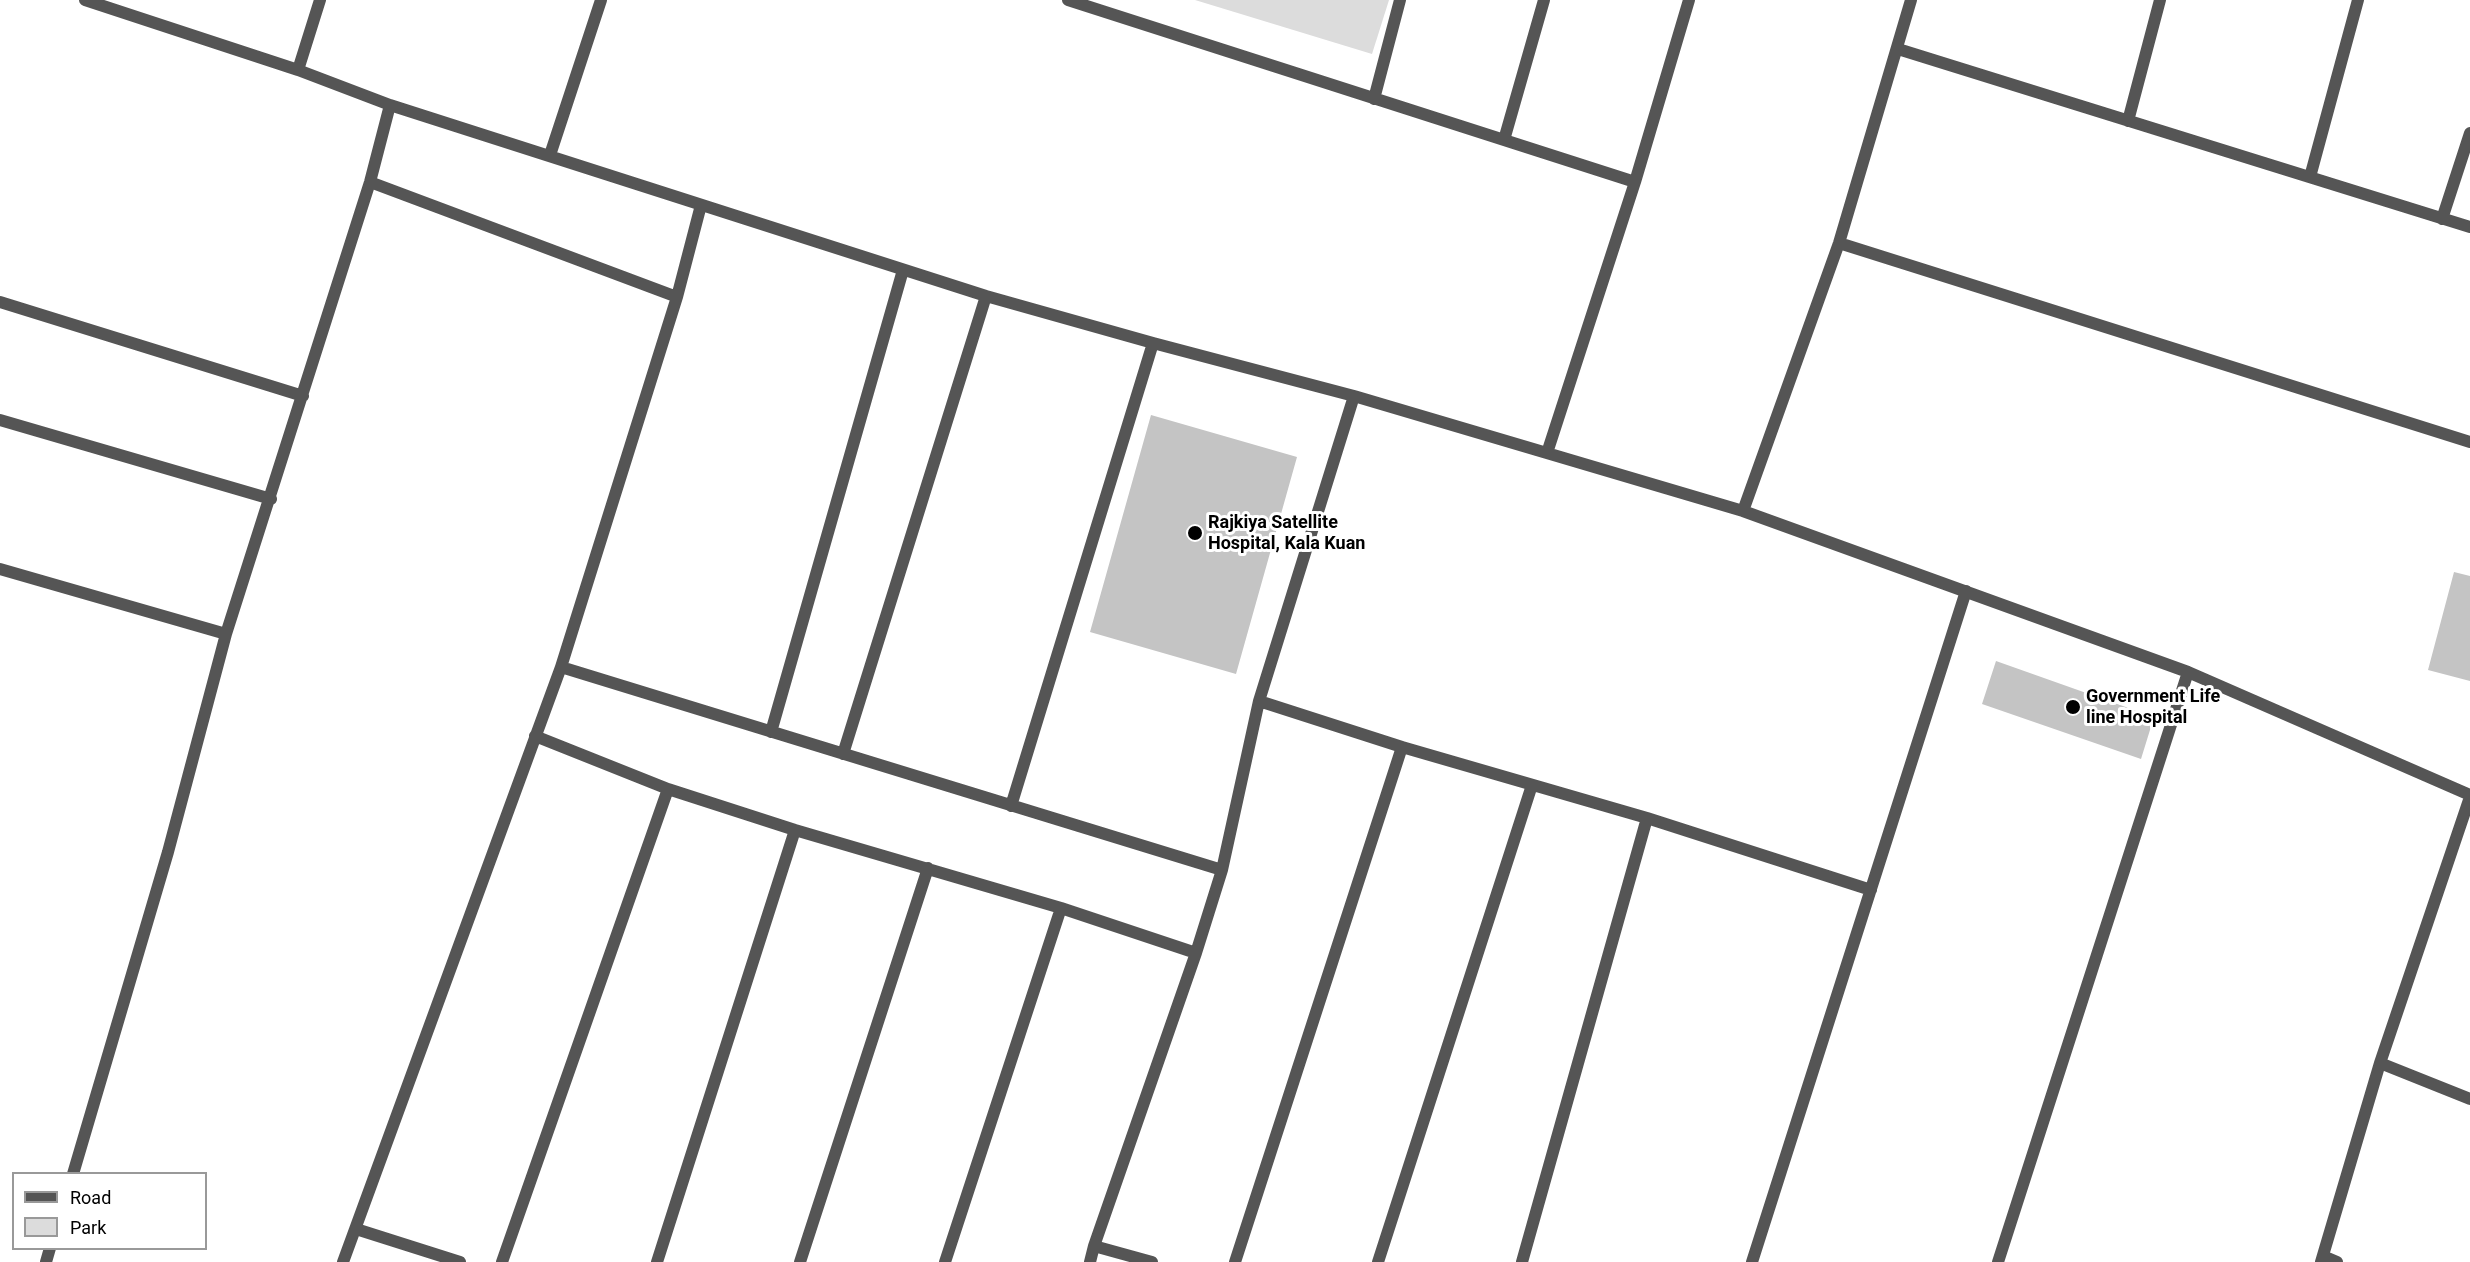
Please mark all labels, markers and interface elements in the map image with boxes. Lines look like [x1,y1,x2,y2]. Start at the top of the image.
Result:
place label: Rajkiya Satellite Hospital, Kala Kuan [1208,512,1365,554]
marker: Rajkiya Satellite Hospital, Kala Kuan [1186,524,1204,542]
place label: Government Life line Hospital [2086,686,2220,728]
marker: Government Life line Hospital [2064,698,2082,716]
legend [12,1172,207,1250]
text: Road [70,1187,111,1208]
text: Park [70,1217,106,1238]

